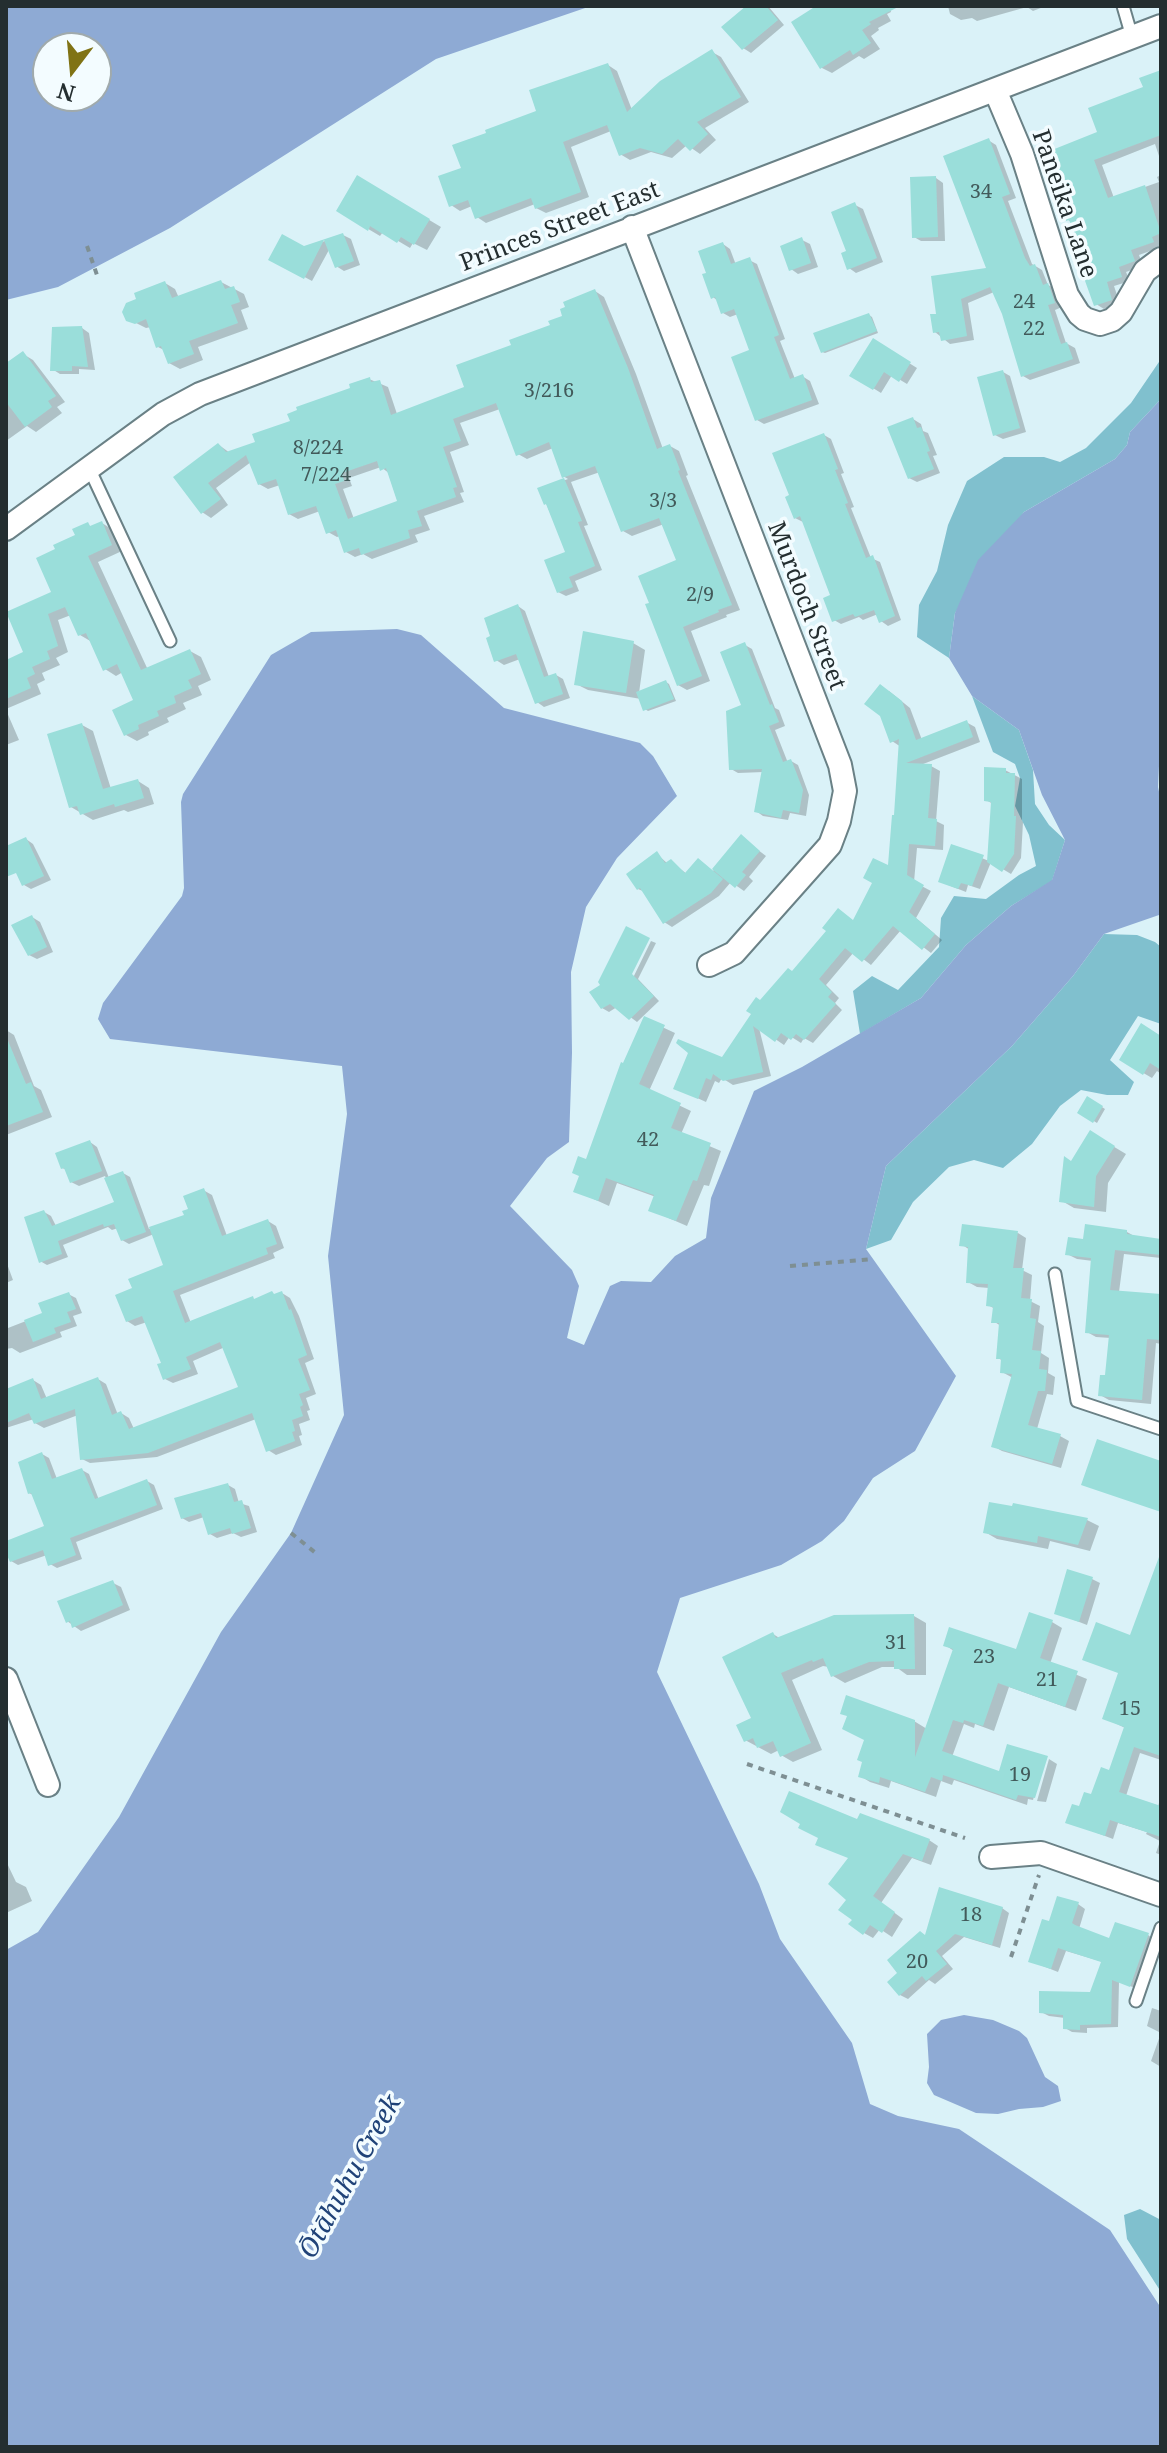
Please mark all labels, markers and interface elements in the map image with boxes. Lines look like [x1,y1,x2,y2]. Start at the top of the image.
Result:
north arrow [32,32,112,112]
text: N [53,76,78,110]
street label: Paneika Lane [1025,126,1103,282]
street label: Princes Street East [456,176,664,278]
house number: 34 [970,180,992,204]
house number: 24 [1013,290,1035,314]
house number: 22 [1023,317,1045,341]
house number: 3/216 [524,379,574,403]
house number: 8/224 [293,436,343,460]
house number: 7/224 [301,463,351,487]
house number: 3/3 [649,489,677,513]
street label: Murdoch Street [761,518,851,694]
house number: 2/9 [686,583,714,607]
house number: 42 [637,1128,659,1152]
house number: 31 [885,1631,907,1655]
house number: 23 [973,1645,995,1669]
house number: 21 [1036,1668,1058,1692]
house number: 15 [1119,1697,1141,1721]
house number: 19 [1009,1763,1031,1787]
house number: 18 [960,1903,982,1927]
house number: 20 [906,1950,928,1974]
water label: Ōtāhuhu Creek [293,2090,409,2264]

